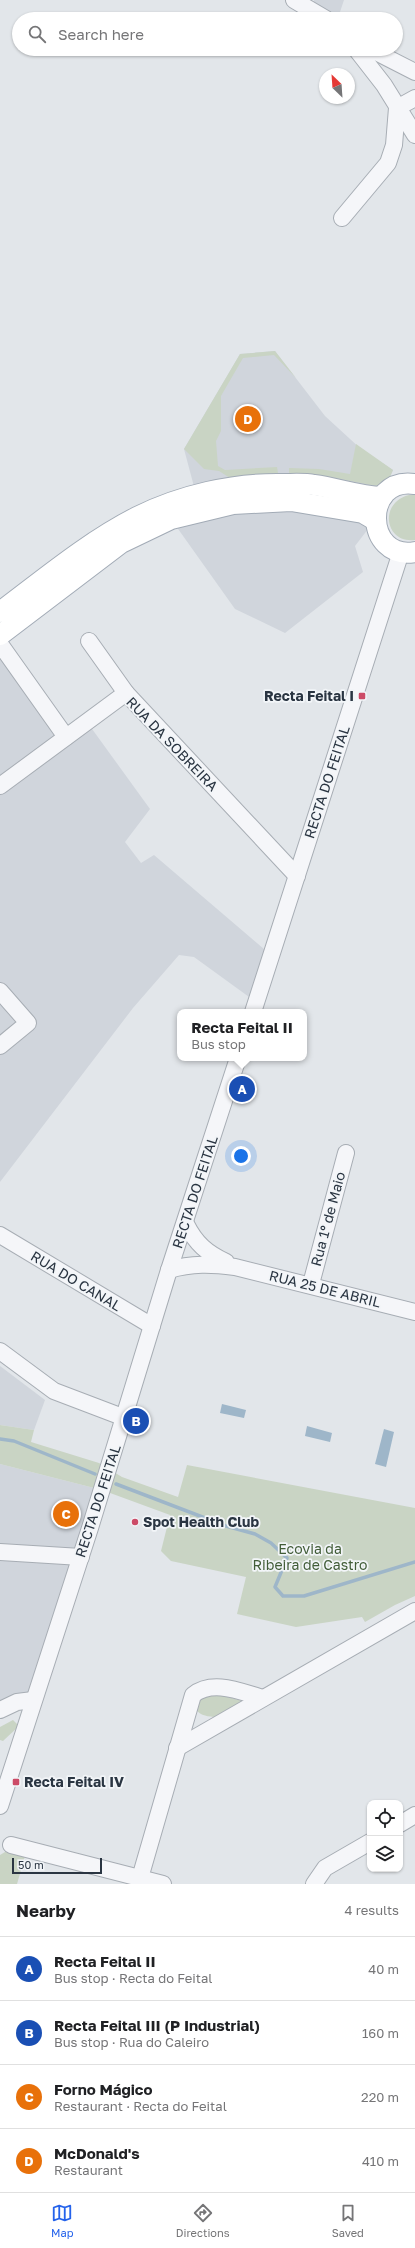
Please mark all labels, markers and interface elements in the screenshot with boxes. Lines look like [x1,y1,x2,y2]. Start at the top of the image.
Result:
search box [12,12,403,56]
icon: search [26,23,48,45]
text: Search here [58,25,144,43]
north arrow [319,68,355,104]
pin: D [235,404,261,434]
place label: Recta Feital I [264,687,354,704]
marker: Recta Feital I [357,691,367,701]
street label: RUA DA SOBREIRA [123,693,222,795]
street label: RECTA DO FEITAL [300,723,353,840]
popup [177,1009,307,1061]
text: Recta Feital II [191,1018,293,1036]
text: Bus stop [191,1036,246,1052]
pin: A [229,1074,255,1104]
street label: RECTA DO FEITAL [168,1133,221,1250]
your location [231,1146,251,1166]
street label: Rua 1º de Maio [307,1170,348,1268]
street label: RUA DO CANAL [28,1247,125,1314]
street label: RUA 25 DE ABRIL [268,1266,383,1311]
pin: B [123,1406,149,1436]
street label: RECTA DO FEITAL [71,1442,124,1559]
pin: C [53,1499,79,1529]
place label: Spot Health Club [143,1513,259,1530]
marker: Spot Health Club [130,1517,140,1527]
park label: Ecovia da Ribeira de Castro [253,1540,367,1573]
place label: Recta Feital IV [24,1773,124,1790]
marker: Recta Feital IV [11,1777,21,1787]
map controls [367,1800,403,1872]
button: locate [367,1800,403,1836]
button: layers [367,1836,403,1872]
scale bar [12,1856,102,1875]
text: 50 m [18,1858,44,1871]
text: Nearby [16,1900,76,1921]
text: 4 results [345,1902,399,1918]
text: Recta Feital II [54,1952,156,1970]
text: A [24,1961,34,1977]
text: 40 m [368,1961,399,1977]
text: Bus stop · Recta do Feital [54,1970,213,1986]
text: Recta Feital III (P Industrial) [54,2016,260,2034]
text: B [24,2025,34,2041]
text: 160 m [362,2025,399,2041]
text: Bus stop · Rua do Caleiro [54,2034,209,2050]
text: Forno Mágico [54,2080,152,2098]
text: C [24,2089,34,2105]
text: 220 m [361,2089,399,2105]
text: Restaurant · Recta do Feital [54,2098,227,2114]
text: McDonald's [54,2144,140,2162]
text: D [24,2153,34,2169]
text: 410 m [362,2153,399,2169]
text: Restaurant [54,2162,123,2178]
tab: Map [51,2202,74,2239]
tab: Directions [176,2202,230,2239]
tab: Saved [332,2202,364,2239]

